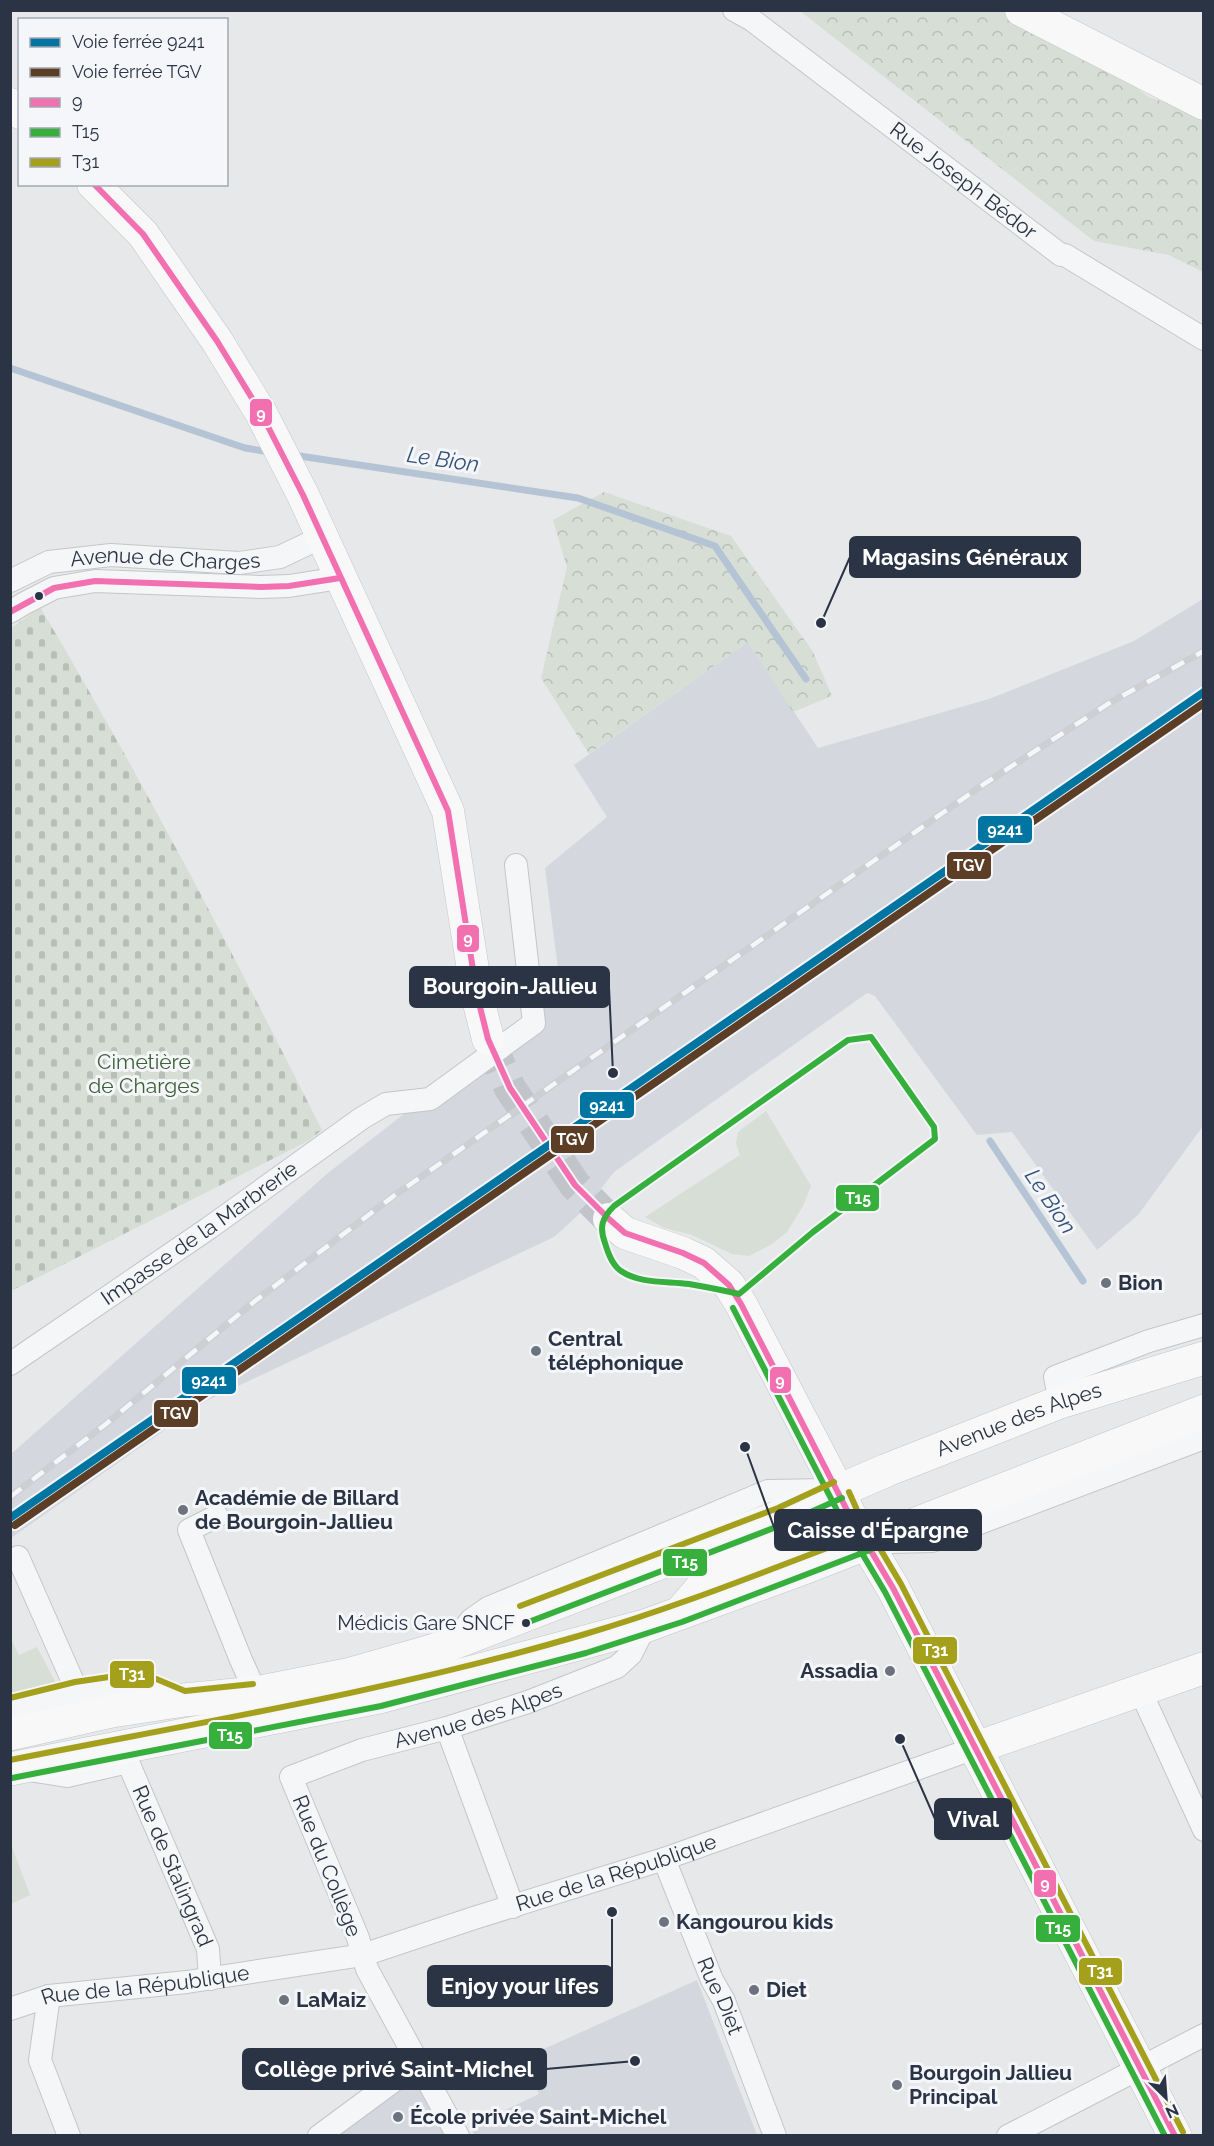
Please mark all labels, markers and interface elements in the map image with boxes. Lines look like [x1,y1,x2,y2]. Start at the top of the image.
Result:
legend [18,18,228,186]
text: Voie ferrée 9241 [72,31,205,52]
text: Voie ferrée TGV [72,61,202,82]
text: 9 [72,91,83,112]
street label: Rue Joseph Bédor [885,116,1042,244]
text: T15 [72,121,99,142]
text: T31 [72,151,99,172]
line badge: 9 [249,398,273,427]
text: 9 [256,404,266,423]
water label: Le Bion [405,441,481,477]
callout: Magasins Généraux [850,537,1080,577]
street label: Avenue de Charges [69,542,262,575]
text: Magasins Généraux [862,544,1068,570]
unlabelled marker [33,590,45,602]
line badge: 9241 [977,815,1033,844]
text: 9241 [987,820,1023,839]
line badge: TGV [946,851,992,880]
text: TGV [953,856,985,875]
line badge: 9 [456,924,480,953]
text: 9 [463,929,473,948]
callout: Bourgoin-Jallieu [410,967,609,1007]
text: Bourgoin-Jallieu [423,973,597,999]
park label: Cimetière de Charges [88,1049,200,1098]
line badge: 9241 [579,1091,635,1119]
text: 9241 [589,1096,625,1115]
line badge: TGV [550,1125,595,1154]
text: TGV [556,1130,588,1149]
street label: Impasse de la Marbrerie [96,1156,302,1310]
water label: Le Bion [1020,1164,1082,1238]
line badge: T15 [835,1184,880,1212]
text: T15 [845,1189,871,1208]
place label: Bion [1118,1270,1163,1295]
marker: Bion [1099,1276,1113,1290]
place label: Central téléphonique [548,1326,684,1375]
marker: Central téléphonique [529,1344,543,1358]
line badge: 9241 [181,1366,237,1395]
line badge: 9 [769,1366,792,1394]
text: 9241 [191,1371,227,1390]
text: 9 [775,1371,785,1390]
street label: Avenue des Alpes [933,1377,1105,1461]
line badge: TGV [153,1399,199,1428]
text: TGV [160,1404,192,1423]
place label: Académie de Billard de Bourgoin-Jallieu [195,1485,399,1534]
marker: Académie de Billard de Bourgoin-Jallieu [176,1503,190,1517]
callout: Caisse d'Épargne [775,1510,981,1550]
text: Caisse d'Épargne [787,1517,969,1543]
line badge: T15 [662,1548,708,1577]
text: T15 [672,1553,698,1572]
place label: Médicis Gare SNCF [337,1611,515,1635]
marker: Médicis Gare SNCF [520,1617,532,1629]
line badge: T31 [912,1636,958,1665]
text: T31 [922,1641,948,1660]
place label: Assadia [800,1658,878,1683]
line badge: T31 [109,1660,155,1689]
marker: Assadia [883,1664,897,1678]
text: T31 [119,1665,145,1684]
street label: Avenue des Alpes [391,1677,566,1753]
line badge: T15 [208,1721,253,1750]
text: T15 [217,1726,243,1745]
street label: Rue de Stalingrad [127,1781,218,1950]
street label: Rue du Collège [288,1791,367,1940]
callout: Vival [935,1799,1011,1839]
text: Vival [947,1806,1000,1832]
street label: Rue de la République [513,1828,720,1916]
line badge: 9 [1033,1869,1057,1898]
text: 9 [1040,1874,1050,1893]
place label: Kangourou kids [676,1909,833,1934]
line badge: T15 [1035,1914,1081,1943]
marker: Kangourou kids [657,1915,671,1929]
text: T15 [1045,1919,1071,1938]
street label: Rue Diet [692,1953,749,2038]
line badge: T31 [1078,1957,1123,1986]
street label: Rue de la République [38,1960,251,2010]
text: T31 [1087,1962,1113,1981]
callout: Enjoy your lifes [428,1966,612,2006]
text: Enjoy your lifes [441,1973,599,1999]
place label: Diet [766,1977,807,2002]
marker: Diet [747,1983,761,1997]
place label: LaMaiz [296,1987,366,2012]
marker: LaMaiz [277,1993,291,2007]
callout: Collège privé Saint-Michel [243,2049,546,2089]
text: Collège privé Saint-Michel [254,2056,535,2082]
place label: Bourgoin Jallieu Principal [909,2060,1072,2109]
north arrow [1136,2068,1196,2128]
marker: Bourgoin Jallieu Principal [890,2078,904,2092]
text: N [1163,2100,1182,2122]
place label: École privée Saint-Michel [410,2104,667,2129]
marker: École privée Saint-Michel [391,2110,405,2124]

